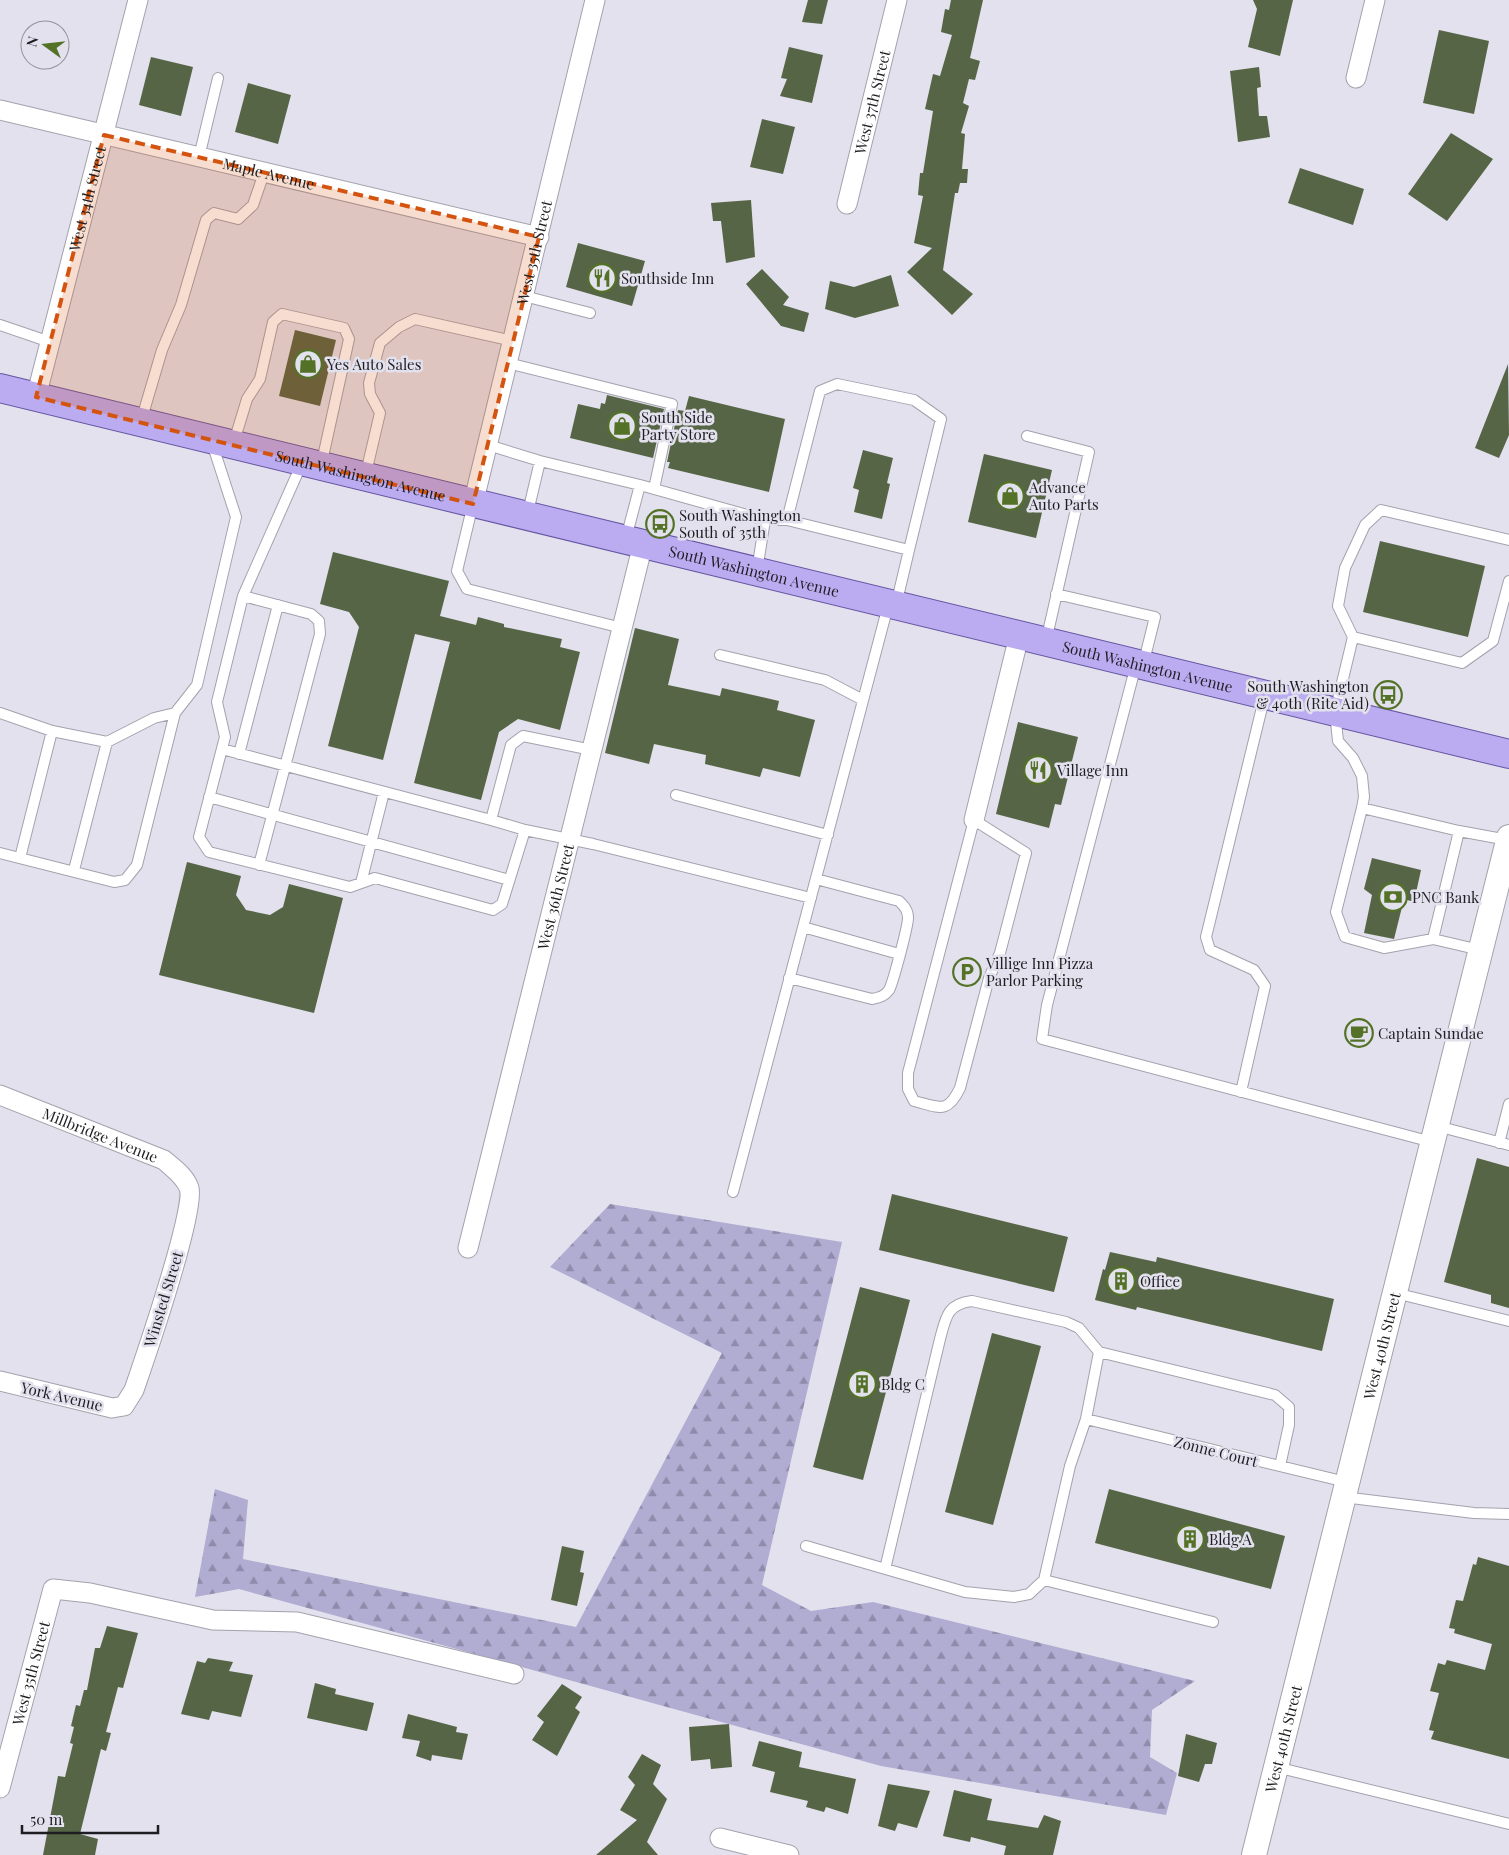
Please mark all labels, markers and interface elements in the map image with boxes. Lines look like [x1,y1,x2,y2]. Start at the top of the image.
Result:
north arrow [20,20,70,70]
text: N [21,34,42,49]
street label: West 37th Street [849,47,895,157]
street label: West 34th Street [64,143,110,254]
street label: Maple Avenue [221,153,317,194]
street label: West 35th Street [511,197,556,308]
restaurant icon: Southside Inn [587,263,617,293]
place label: Southside Inn [621,268,714,288]
shop icon: Yes Auto Sales [293,349,323,379]
place label: Yes Auto Sales [326,354,421,374]
place label: South Side Party Store [641,407,716,444]
shop icon: South Side Party Store [607,411,637,441]
street label: South Washington Avenue [273,445,448,506]
place label: Advance Auto Parts [1028,477,1099,514]
shop icon: Advance Auto Parts [995,481,1025,511]
place label: South Washington South of 35th [679,505,801,542]
bus stop icon: South Washington South of 35th [645,509,675,539]
street label: South Washington Avenue [667,541,841,601]
street label: South Washington Avenue [1060,636,1235,697]
place label: South Washington & 40th (Rite Aid) [1247,676,1369,713]
bus stop icon: South Washington & 40th (Rite Aid) [1373,680,1403,710]
restaurant icon: Village Inn [1023,755,1053,785]
place label: Village Inn [1056,760,1129,780]
street label: West 36th Street [532,841,578,953]
bank icon: PNC Bank [1378,882,1408,912]
place label: PNC Bank [1412,887,1480,907]
place label: Villige Inn Pizza Parlor Parking [985,953,1094,990]
parking icon: Villige Inn Pizza Parlor Parking [952,957,982,987]
cafe icon: Captain Sundae [1344,1018,1374,1048]
place label: Captain Sundae [1378,1023,1484,1043]
street label: Millbridge Avenue [40,1103,161,1167]
street label: Winsted Street [139,1248,187,1350]
building icon: Office [1106,1266,1136,1296]
place label: Office [1140,1271,1180,1291]
street label: West 40th Street [1358,1289,1405,1402]
building icon: Bldg C [847,1369,877,1399]
place label: Bldg C [881,1374,925,1394]
street label: York Avenue [18,1377,105,1415]
street label: Zonne Court [1172,1431,1261,1471]
building icon: Bldg A [1175,1524,1205,1554]
place label: Bldg A [1209,1529,1252,1549]
street label: West 35th Street [7,1618,54,1728]
street label: West 40th Street [1260,1682,1306,1795]
scale bar [22,1802,159,1834]
text: 50 m [30,1809,63,1829]

